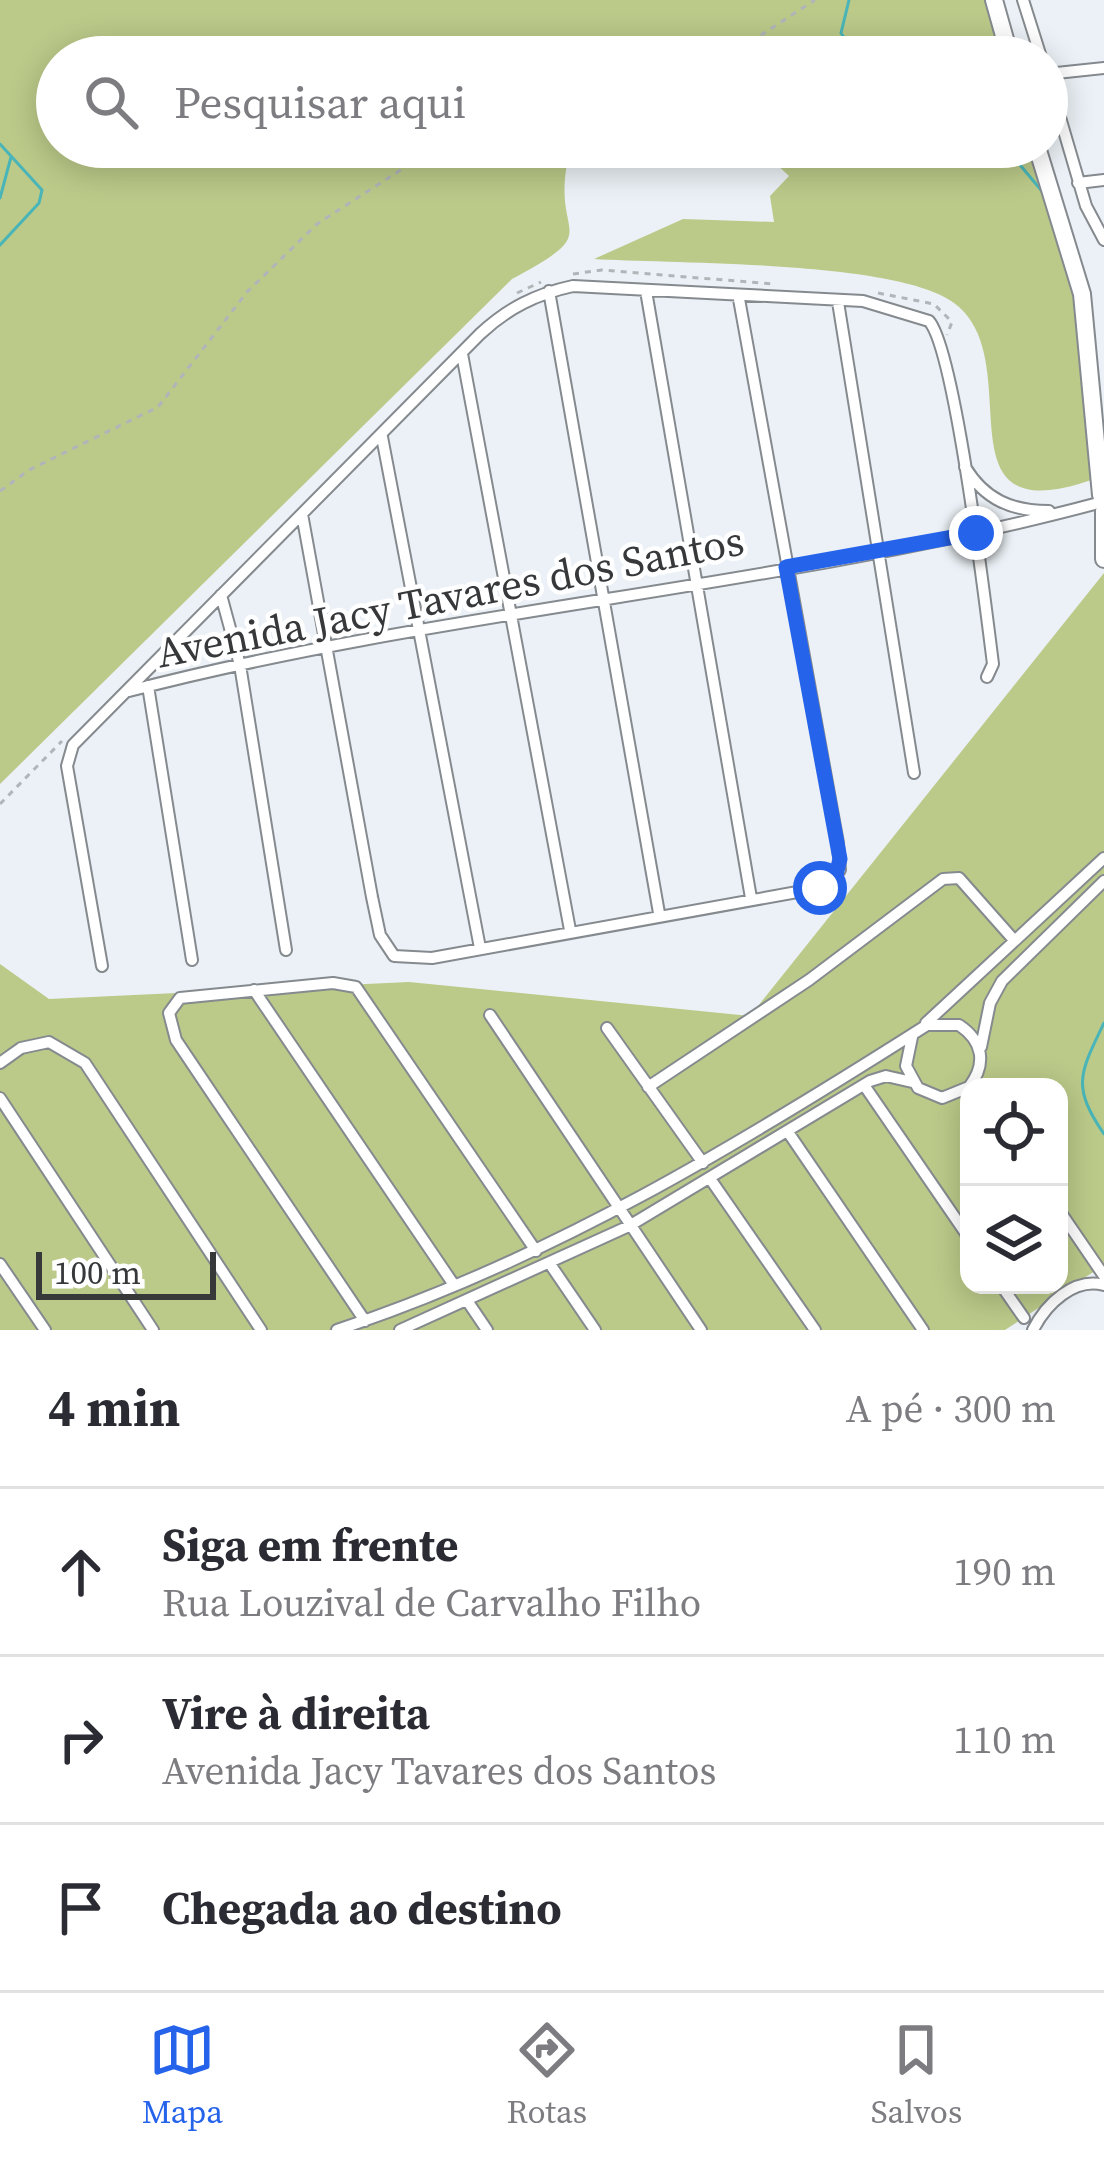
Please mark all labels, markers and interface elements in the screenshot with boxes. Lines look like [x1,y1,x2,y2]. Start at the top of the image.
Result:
search box [36,36,1068,168]
icon: search [78,69,144,135]
text: Pesquisar aqui [174,71,466,133]
route end [949,506,1003,560]
street label: Avenida Jacy Tavares dos Santos [151,511,749,681]
route start [793,861,847,915]
map controls [960,1078,1068,1294]
button: locate [960,1078,1068,1186]
button: layers [960,1186,1068,1294]
scale bar [36,1246,216,1299]
text: 100 m [54,1250,141,1295]
text: 4 min [48,1373,180,1443]
text: A pé · 300 m [846,1382,1056,1435]
text: Siga em frente [162,1514,458,1576]
icon: ahead [48,1539,114,1605]
text: 190 m [953,1545,1056,1598]
text: Rua Louzival de Carvalho Filho [162,1576,701,1629]
text: Vire à direita [162,1682,430,1744]
icon: right [48,1707,114,1773]
text: 110 m [953,1713,1056,1766]
text: Avenida Jacy Tavares dos Santos [162,1744,716,1797]
icon: arrive [48,1875,114,1941]
text: Chegada ao destino [162,1877,562,1939]
tab: Mapa [142,2017,223,2134]
tab: Rotas [506,2017,587,2134]
tab: Salvos [871,2017,962,2134]

